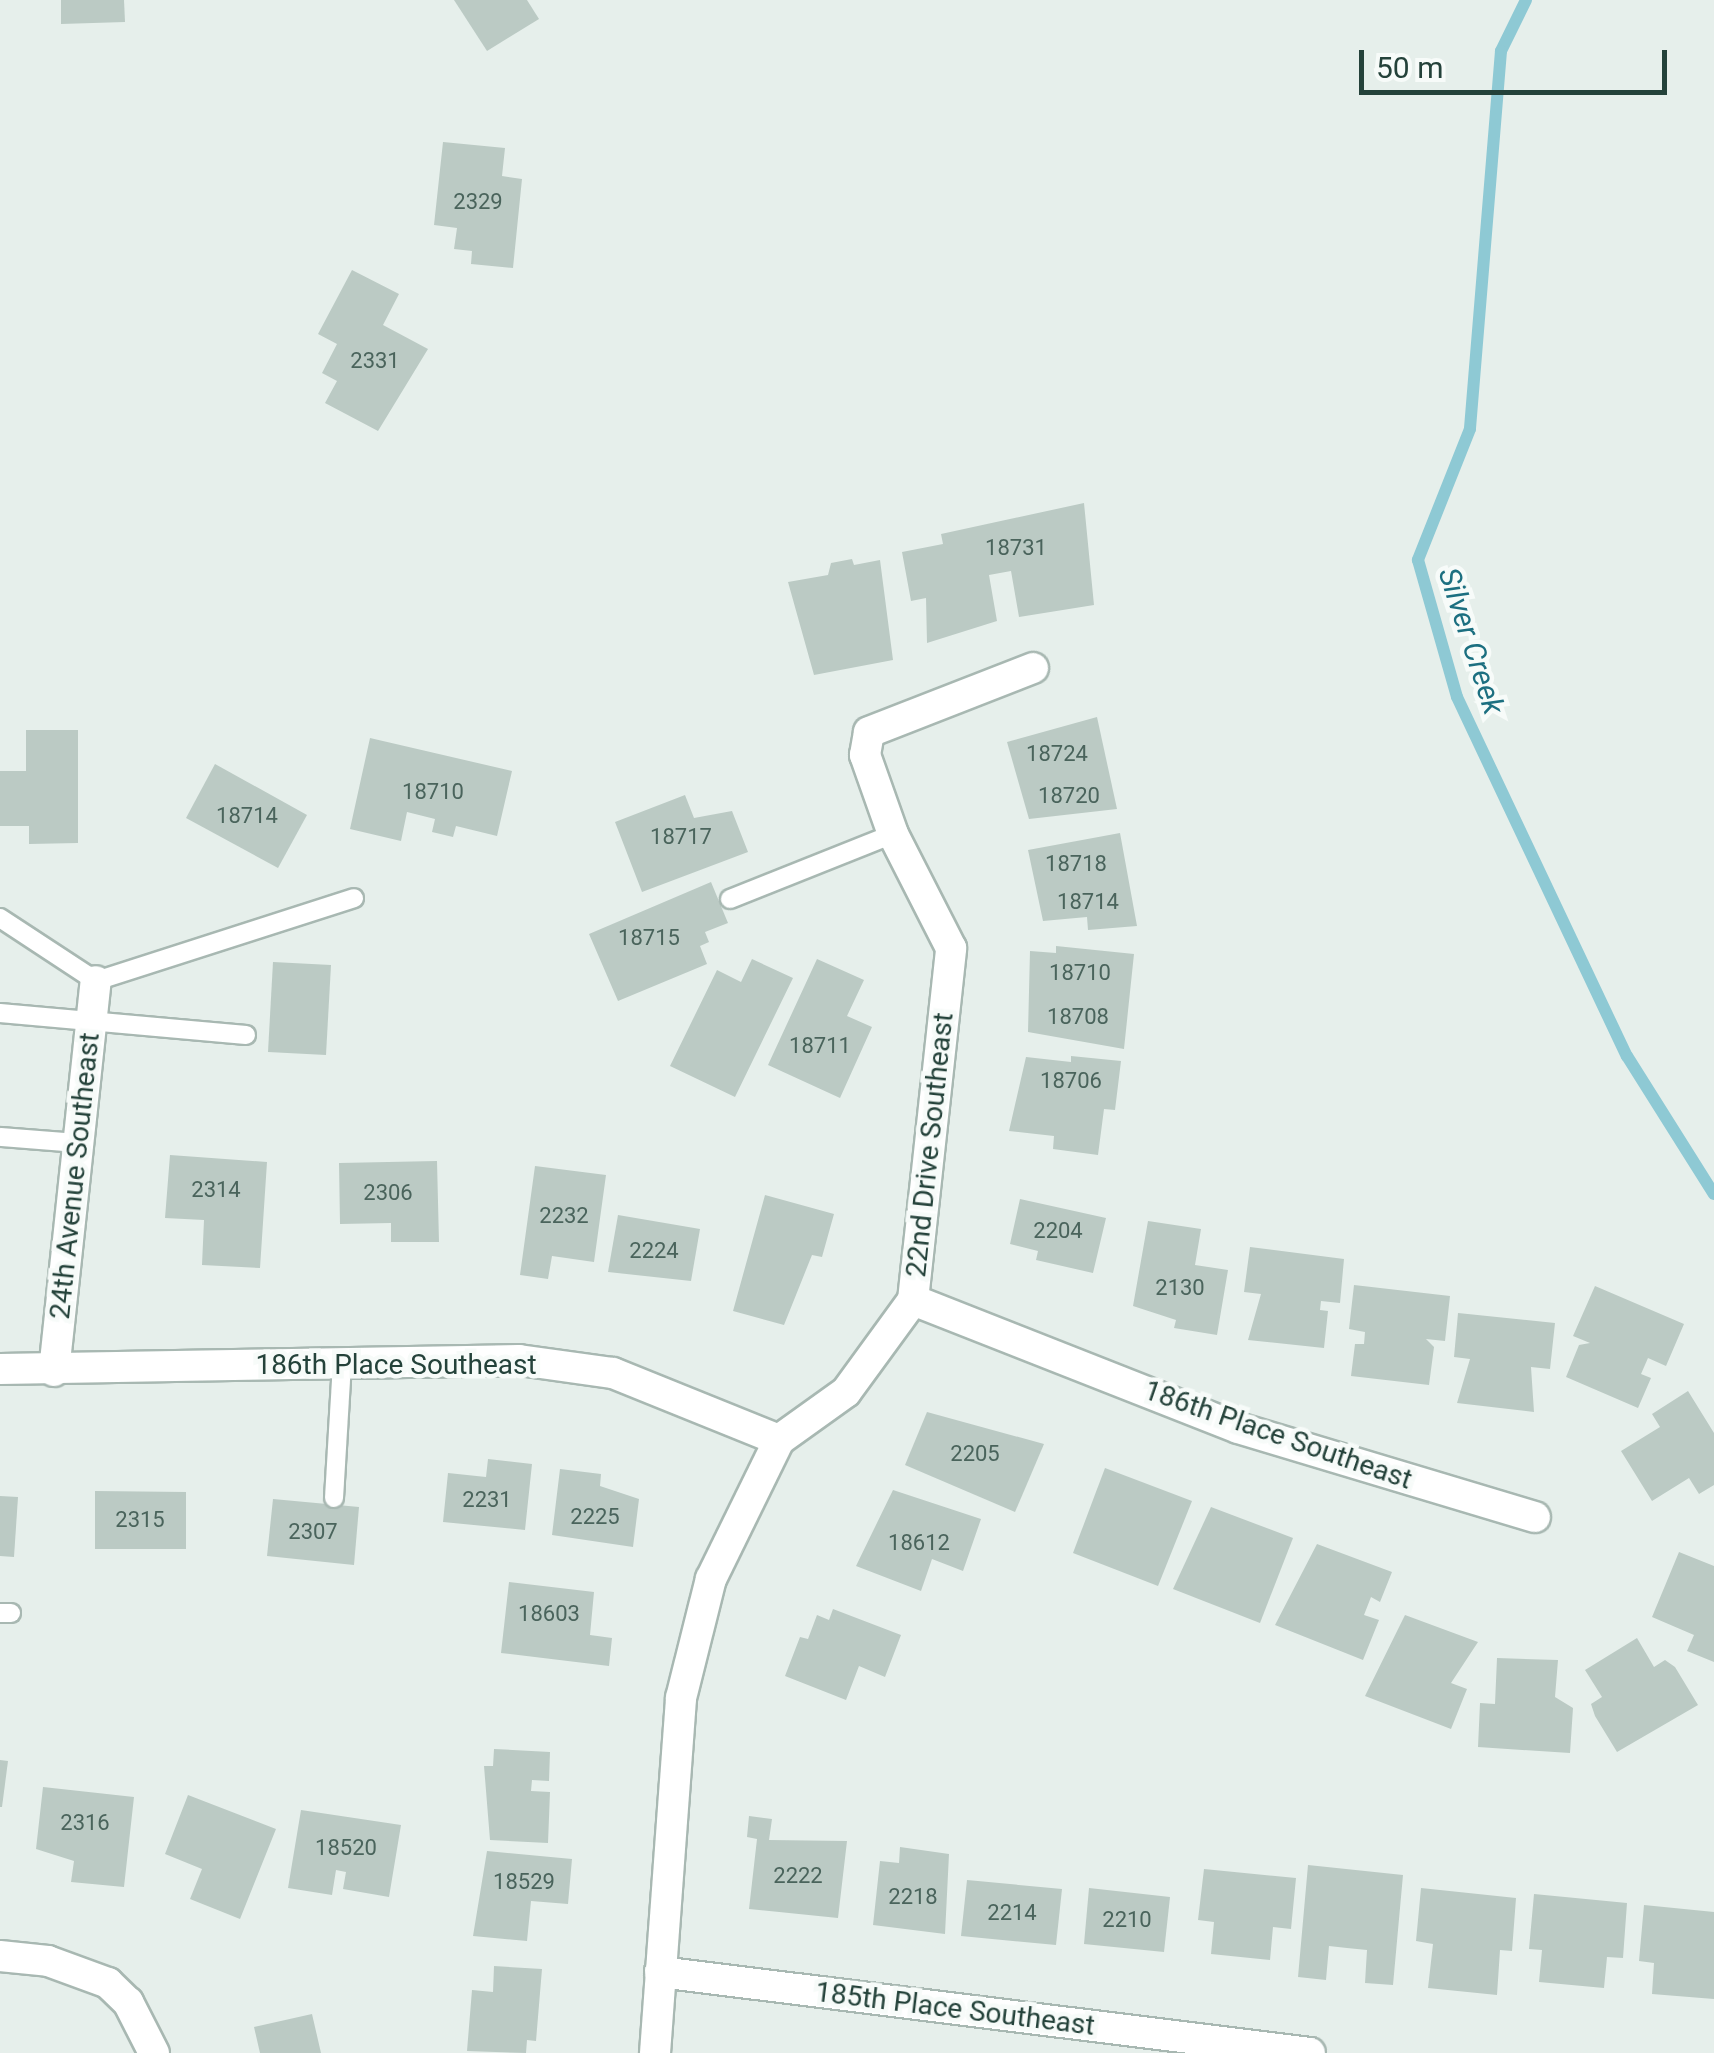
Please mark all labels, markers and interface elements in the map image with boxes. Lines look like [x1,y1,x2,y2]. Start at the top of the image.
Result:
scale bar [1364,30,1672,92]
text: 50 m [1376,50,1443,85]
house number: 2329 [453,189,503,215]
house number: 2331 [350,348,400,374]
house number: 18731 [985,535,1047,561]
water label: Silver Creek [1430,563,1512,719]
house number: 18724 [1026,741,1088,767]
house number: 18710 [402,779,464,805]
house number: 18720 [1038,783,1100,809]
house number: 18714 [216,803,278,829]
house number: 18717 [650,824,712,850]
house number: 18718 [1045,851,1107,877]
house number: 18714 [1057,889,1119,915]
house number: 18715 [618,925,680,951]
house number: 18710 [1049,960,1111,986]
house number: 18708 [1047,1004,1109,1030]
street label: 22nd Drive Southeast [899,1011,961,1279]
street label: 24th Avenue Southeast [43,1031,107,1321]
house number: 18711 [789,1033,851,1059]
house number: 18706 [1040,1068,1102,1094]
house number: 2314 [191,1177,241,1203]
house number: 2306 [363,1180,413,1206]
house number: 2232 [539,1203,589,1229]
house number: 2204 [1033,1218,1083,1244]
house number: 2224 [629,1238,679,1264]
house number: 2130 [1155,1275,1205,1301]
street label: 186th Place Southeast [255,1348,537,1382]
street label: 186th Place Southeast [1140,1373,1416,1497]
house number: 2205 [950,1441,1000,1467]
house number: 2231 [462,1487,512,1513]
house number: 2225 [570,1504,620,1530]
house number: 2315 [115,1507,165,1533]
house number: 2307 [288,1519,338,1545]
house number: 18612 [888,1530,950,1556]
house number: 18603 [518,1601,580,1627]
house number: 2316 [60,1810,110,1836]
house number: 18520 [315,1835,377,1861]
house number: 2222 [773,1863,823,1889]
house number: 18529 [493,1869,555,1895]
house number: 2218 [888,1884,938,1910]
house number: 2214 [987,1900,1037,1926]
house number: 2210 [1102,1907,1152,1933]
street label: 185th Place Southeast [813,1975,1097,2043]

